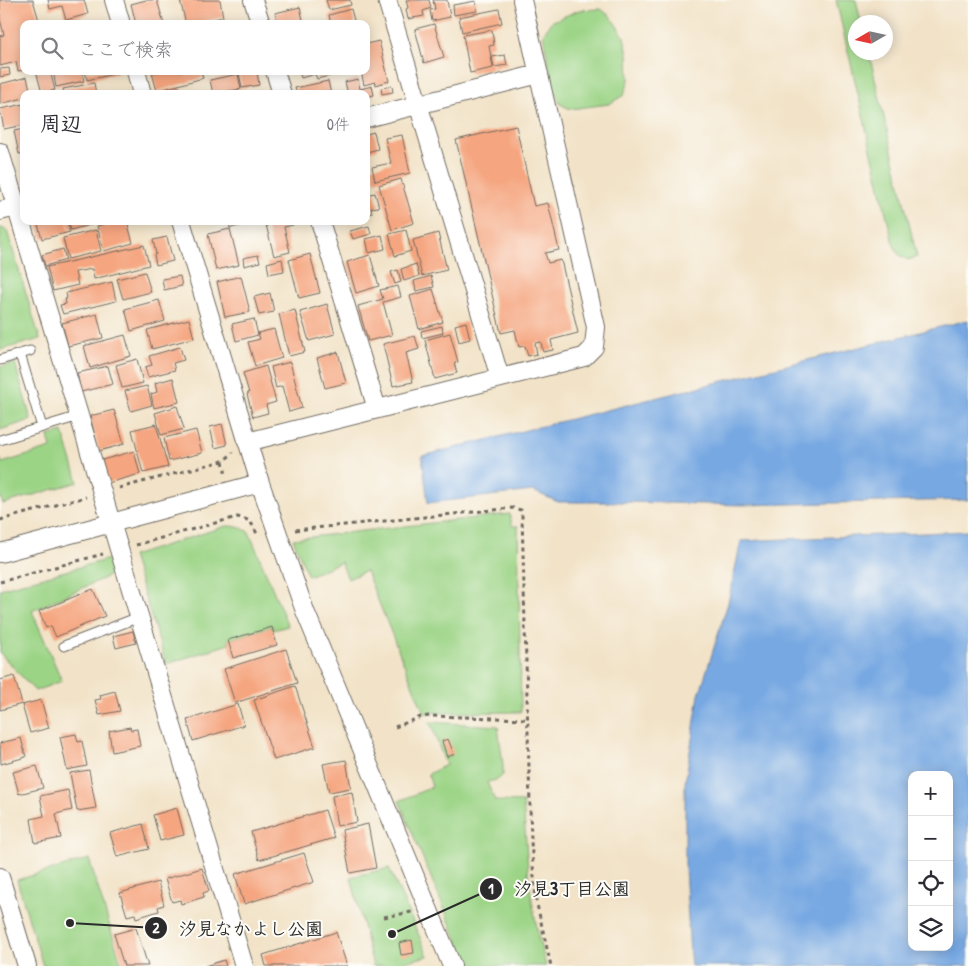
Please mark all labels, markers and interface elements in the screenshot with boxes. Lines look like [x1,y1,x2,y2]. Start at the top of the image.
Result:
north arrow [848,15,893,60]
search box [20,20,370,75]
icon: search [38,34,66,62]
text: ここで検索 [78,36,173,62]
text: 周辺 [40,109,82,138]
text: 0件 [327,113,350,135]
map controls [908,771,953,951]
button: + [908,771,953,816]
button: − [908,816,953,861]
button: locate [908,861,953,906]
callout: 汐見3丁目公園 [479,872,640,905]
text: 汐見3丁目公園 [514,876,630,901]
text: 1 [488,878,494,899]
button: layers [908,906,953,951]
callout: 汐見なかよし公園 [144,912,333,945]
text: 汐見なかよし公園 [179,916,323,941]
text: 2 [152,917,160,938]

